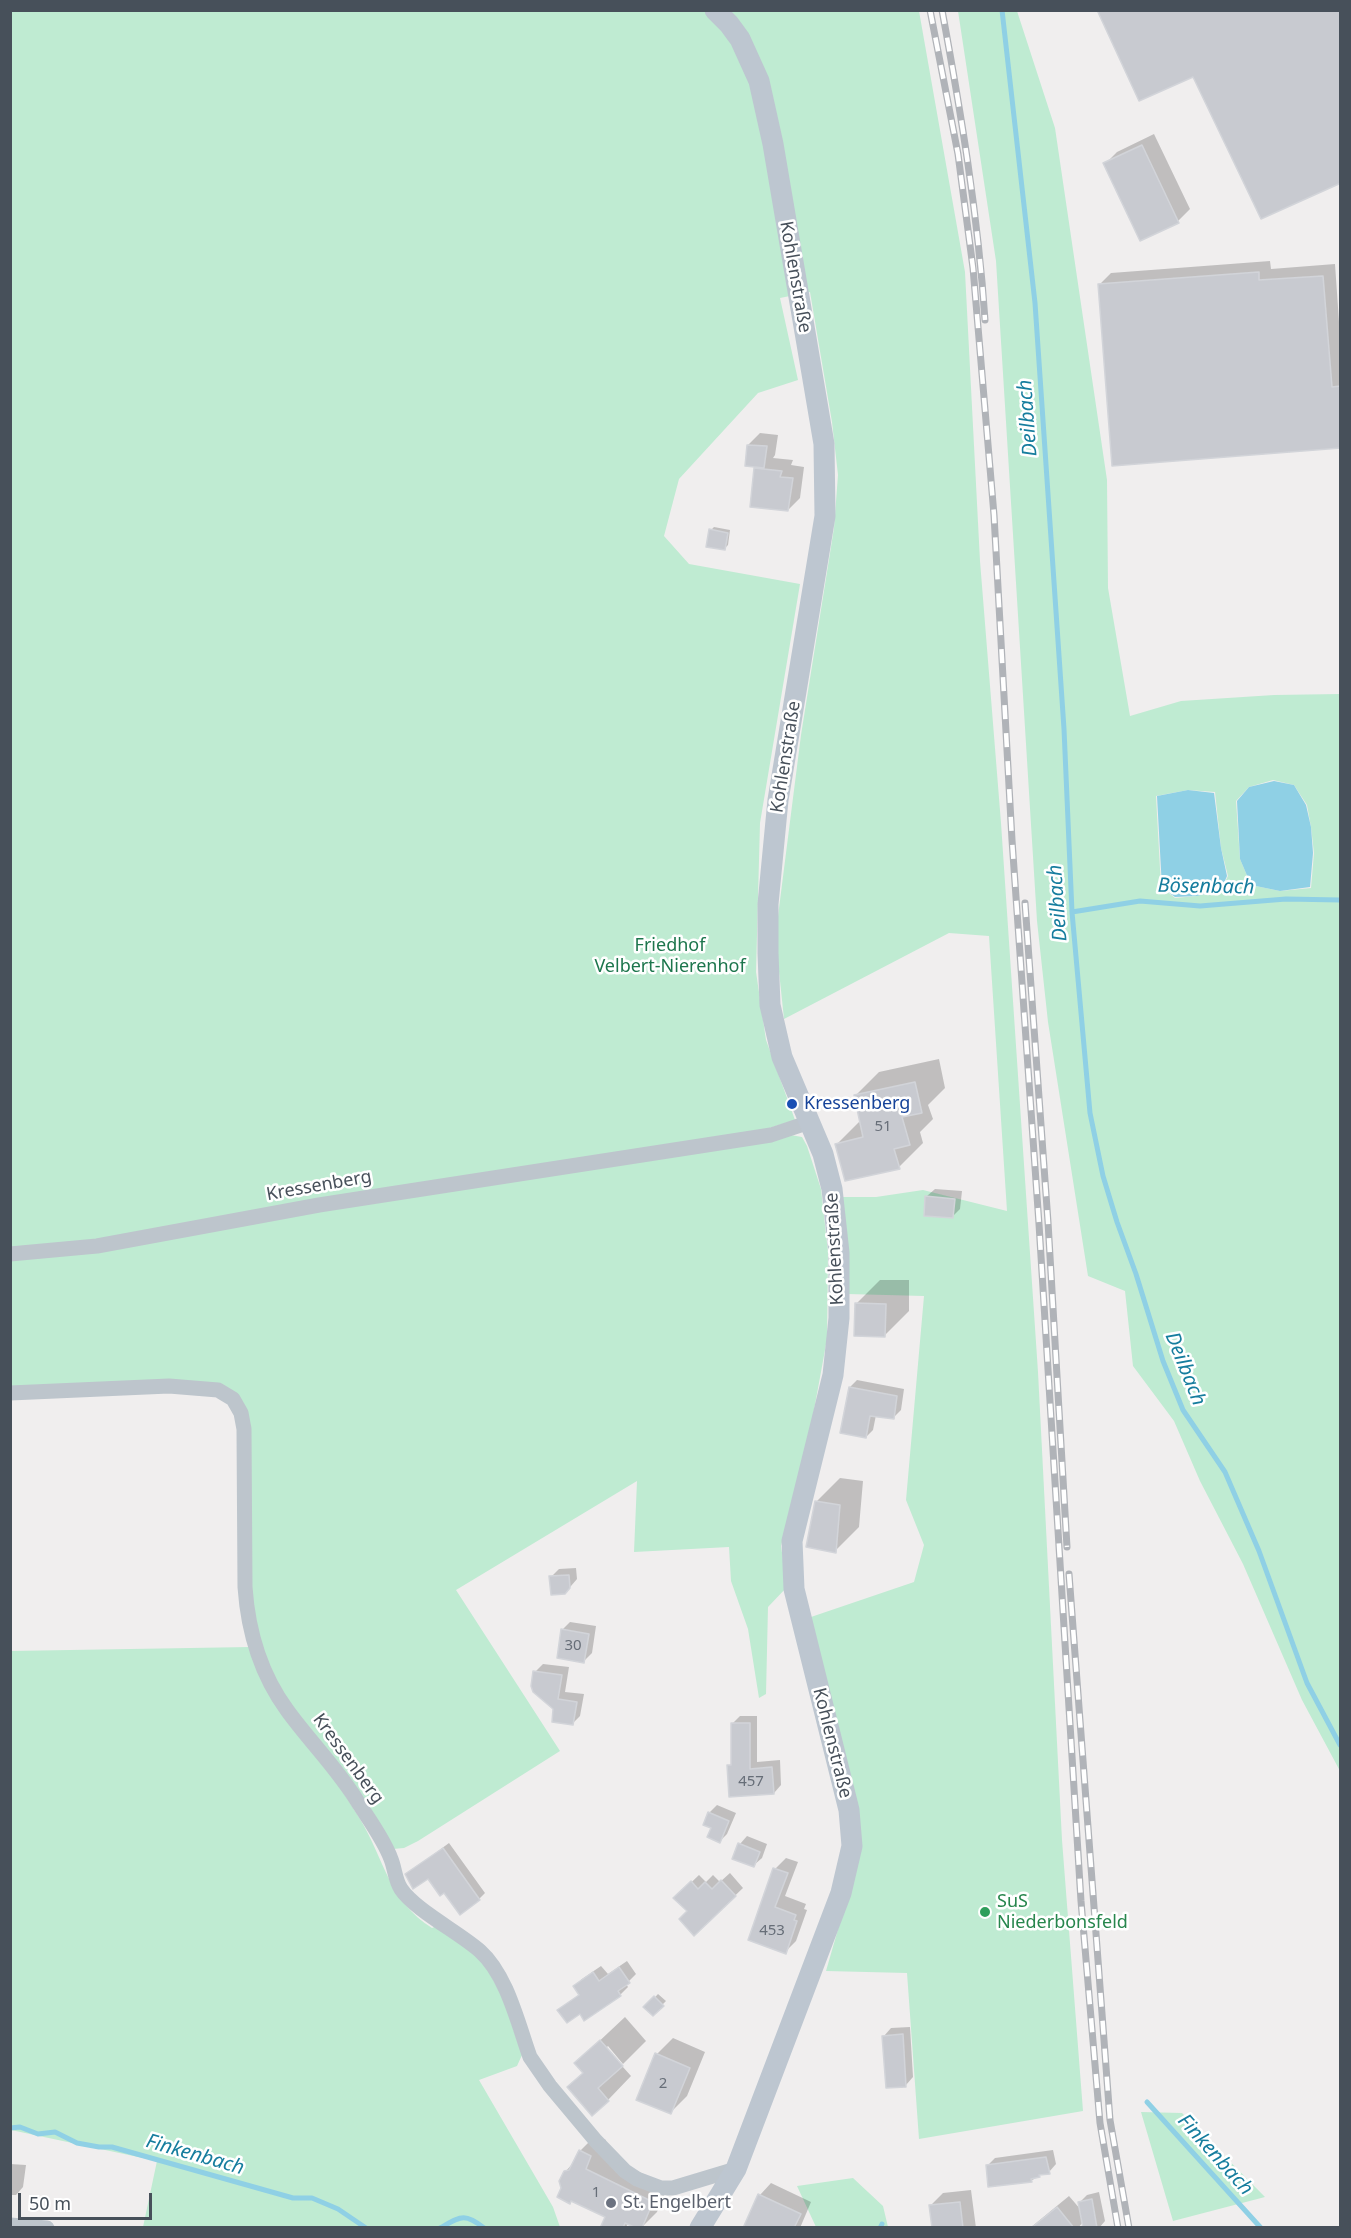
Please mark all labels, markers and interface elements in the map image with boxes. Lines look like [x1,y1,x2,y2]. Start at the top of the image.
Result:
street label: Kohlenstraße [775,220,815,334]
water label: Deilbach [1013,379,1043,457]
street label: Kohlenstraße [767,700,805,814]
water label: Deilbach [1043,864,1073,942]
water label: Bösenbach [1157,874,1255,900]
park label: Friedhof Velbert-Nierenhof [594,935,746,978]
place label: Kressenberg [804,1093,910,1115]
marker: Kressenberg [785,1097,799,1111]
house number: 51 [874,1118,892,1136]
street label: Kressenberg [265,1166,373,1206]
street label: Kohlenstraße [821,1192,849,1306]
water label: Deilbach [1159,1329,1211,1409]
house number: 30 [564,1637,582,1655]
street label: Kohlenstraße [808,1686,856,1800]
street label: Kressenberg [308,1710,388,1808]
house number: 457 [738,1773,764,1791]
place label: SuS Niederbonsfeld [997,1891,1128,1934]
marker: SuS Niederbonsfeld [978,1905,992,1919]
house number: 453 [759,1922,785,1940]
house number: 2 [659,2075,667,2093]
water label: Finkenbach [1172,2109,1258,2201]
water label: Finkenbach [143,2130,247,2180]
scale bar [21,2181,154,2219]
house number: 1 [592,2184,600,2202]
text: 50 m [29,2191,71,2215]
place label: St. Engelbert [623,2192,731,2214]
marker: St. Engelbert [604,2196,618,2210]

